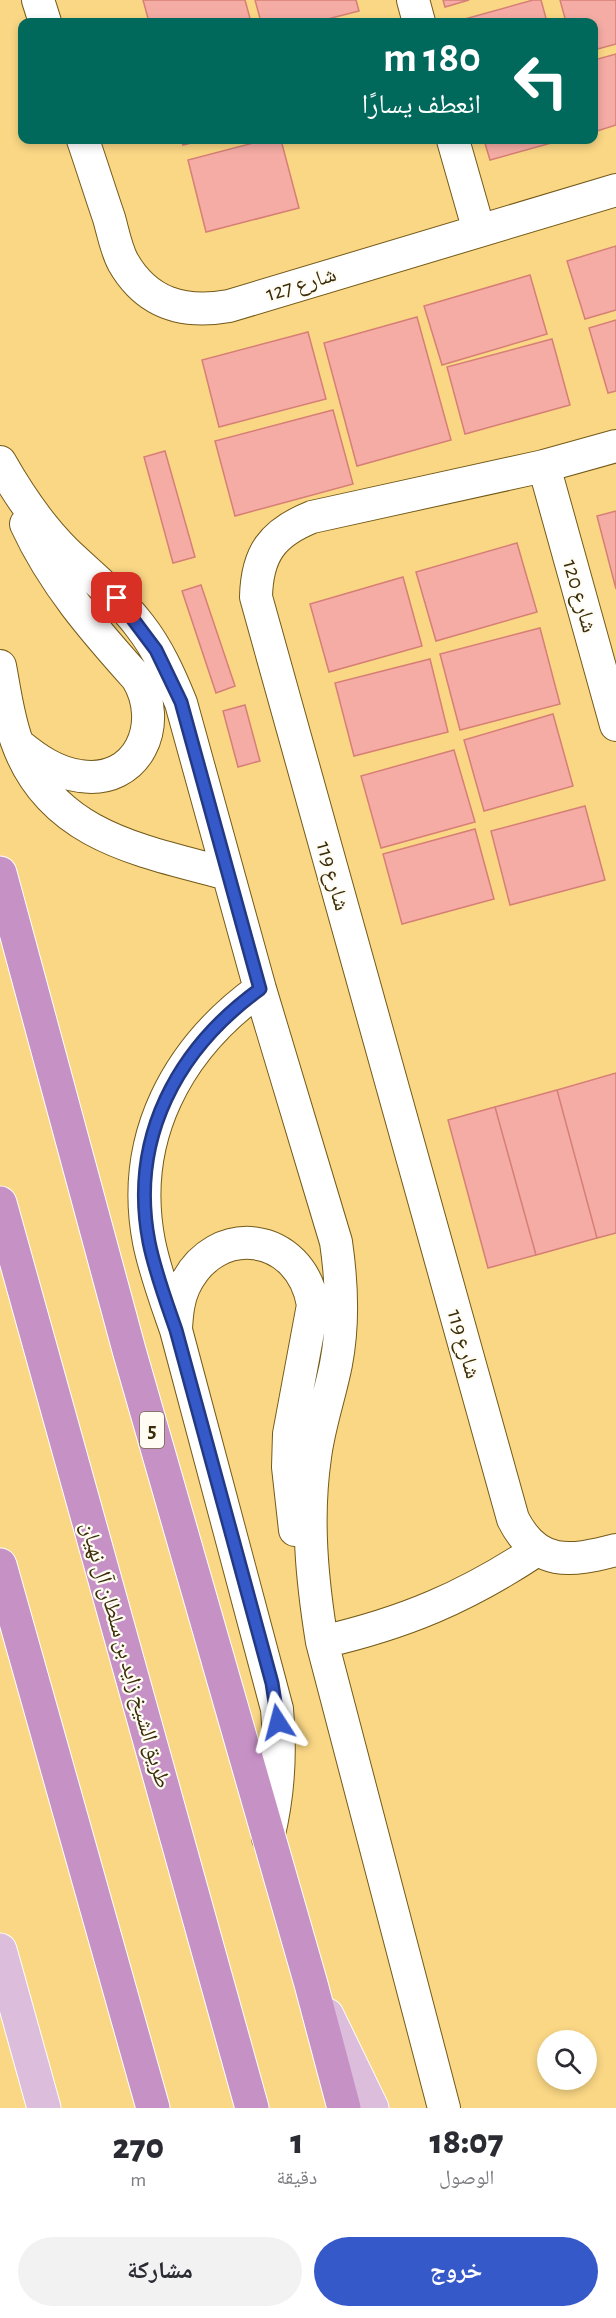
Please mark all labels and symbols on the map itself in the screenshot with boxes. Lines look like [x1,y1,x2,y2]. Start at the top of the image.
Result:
street label: شارع 127 [263,263,339,307]
street label: شارع 120 [557,557,601,635]
pin [91,572,142,623]
street label: شارع 119 [311,839,353,914]
street label: شارع 119 [442,1307,484,1382]
road number: 5 [140,1412,164,1448]
street label: طريق الشيخ زايد بن سلطان آل نهيان [75,1519,175,1791]
position arrow [246,1690,310,1754]

